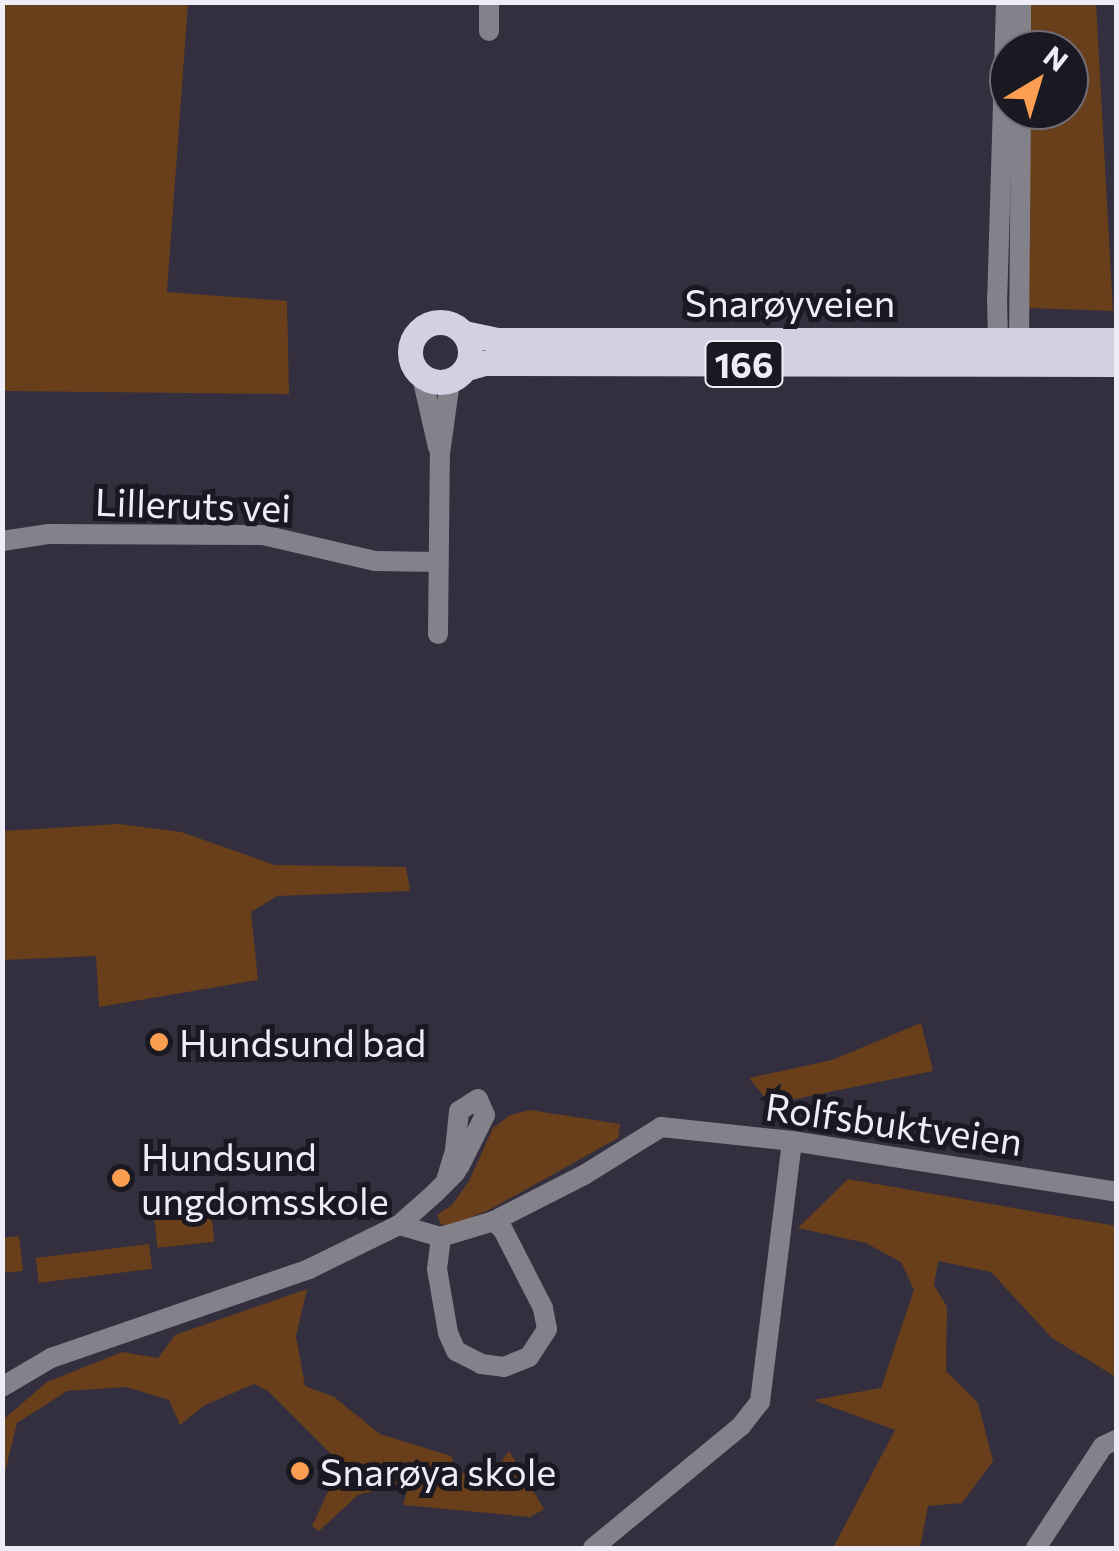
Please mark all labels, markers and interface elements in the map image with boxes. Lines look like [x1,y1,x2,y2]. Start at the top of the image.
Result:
north arrow [989,30,1089,130]
text: N [1037,38,1075,78]
street label: Snarøyveien [685,279,895,325]
road number: 166 [704,334,784,394]
street label: Lilleruts vei [94,478,292,530]
place label: Hundsund bad [179,1019,426,1065]
marker: Hundsund bad [148,1031,170,1053]
street label: Rolfsbuktveien [763,1082,1025,1164]
place label: Hundsund ungdomsskole [141,1133,389,1222]
marker: Hundsund ungdomsskole [110,1167,132,1189]
place label: Snarøya skole [320,1448,556,1494]
marker: Snarøya skole [289,1460,311,1482]

